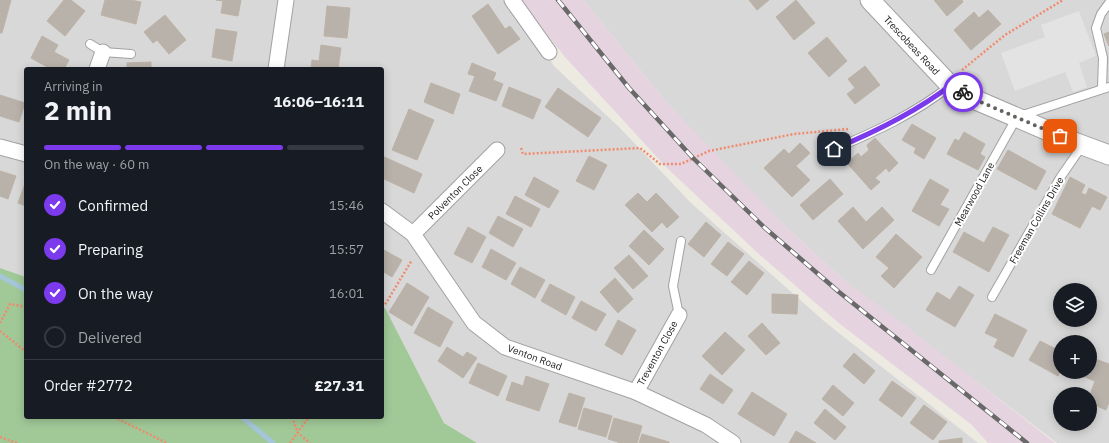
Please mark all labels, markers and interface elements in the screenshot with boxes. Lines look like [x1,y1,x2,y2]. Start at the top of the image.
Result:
street label: Trescobeas Road [881,13,943,78]
courier [943,72,983,112]
text: Arriving in [44,78,103,95]
icon: bike [952,81,974,103]
text: 16:06–16:11 [273,92,364,111]
text: 2 min [44,93,112,127]
pin [1043,119,1077,153]
icon: bag [1049,125,1071,147]
pin [817,132,851,166]
icon: home [823,138,845,160]
text: On the way · 60 m [44,156,149,173]
street label: Mearwood Lane [951,160,998,229]
street label: Polventon Close [425,162,486,222]
street label: Freeman Collins Drive [1006,174,1067,266]
icon: check [44,194,66,216]
text: Confirmed [78,196,148,215]
text: 15:46 [329,197,364,214]
icon: check [44,238,66,260]
text: Preparing [78,240,143,259]
text: 15:57 [329,241,364,258]
icon: check [44,282,66,304]
map controls [1053,283,1097,431]
button: layers [1053,283,1097,327]
text: On the way [78,284,153,303]
text: 16:01 [329,285,364,302]
street label: Treventon Close [634,318,681,388]
text: Delivered [78,328,142,347]
button: + [1053,335,1097,379]
street label: Venton Road [506,342,564,373]
text: Order #2772 [44,376,133,395]
text: £27.31 [315,376,364,395]
button: − [1053,387,1097,431]

